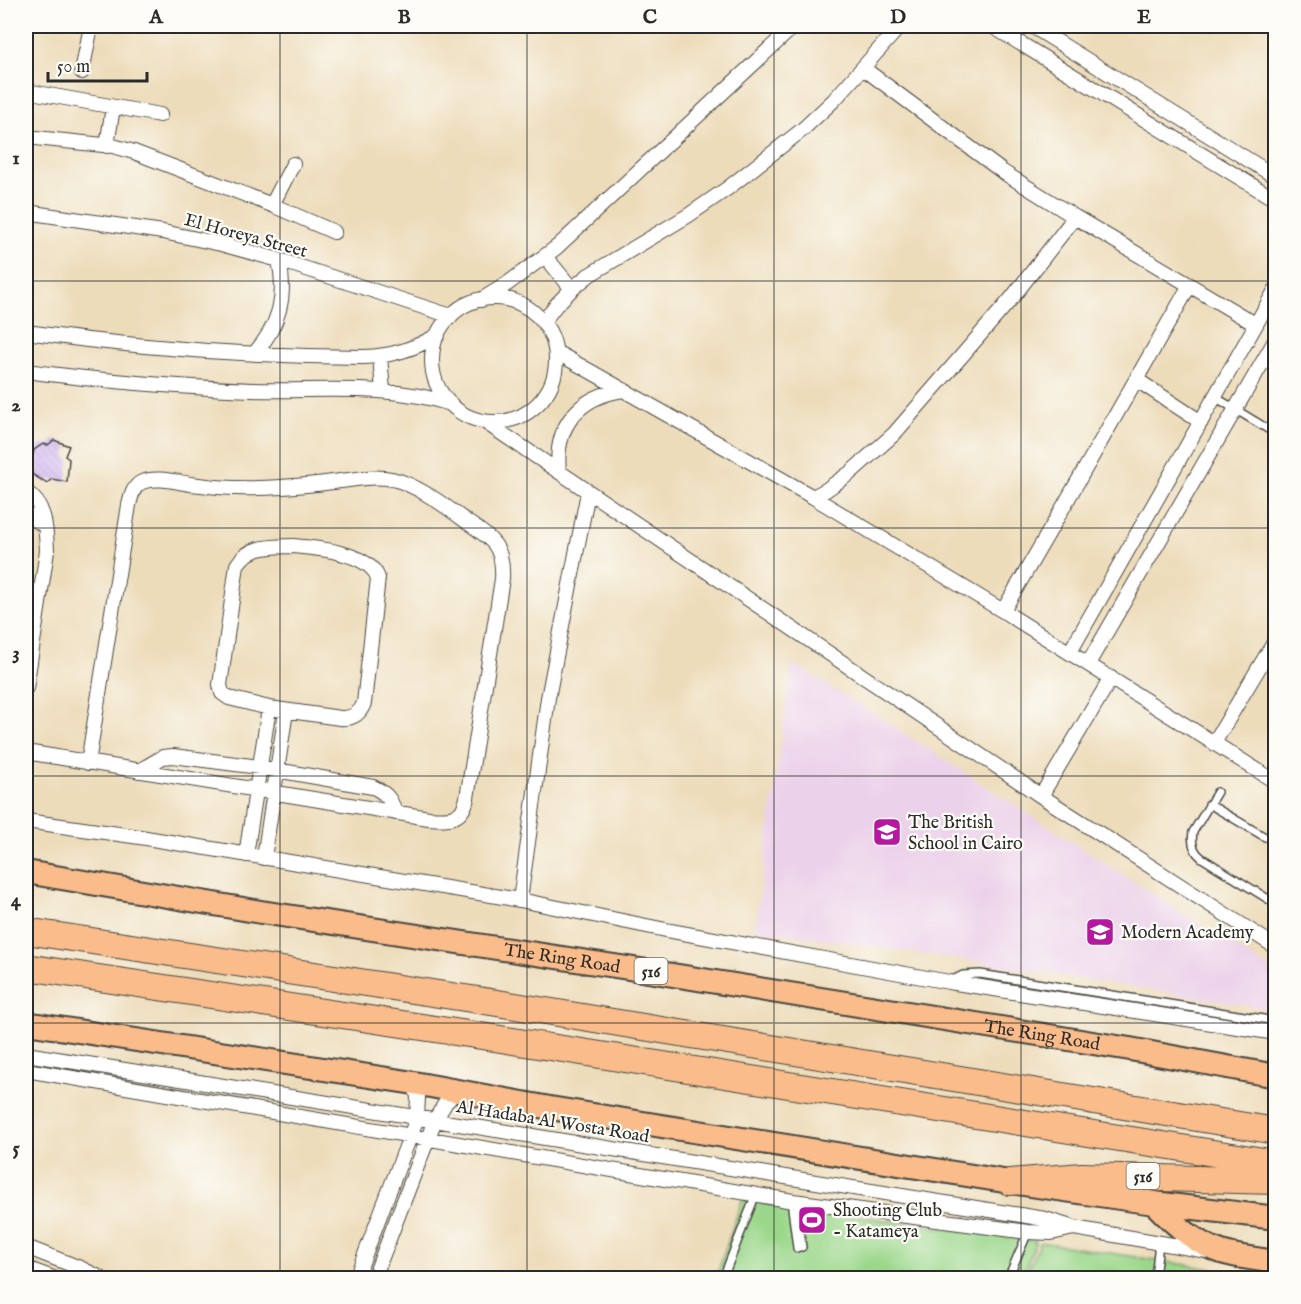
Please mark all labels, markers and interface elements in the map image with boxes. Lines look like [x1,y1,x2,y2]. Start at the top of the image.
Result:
text: A [148,5,164,30]
text: B [397,5,411,30]
text: C [643,5,657,30]
text: D [890,5,906,30]
text: E [1137,5,1151,30]
scale bar [48,45,147,83]
text: 50 m [57,56,90,79]
text: 1 [12,146,20,171]
street label: El Horeya Street [182,209,310,264]
text: 2 [11,393,21,418]
text: 3 [12,641,20,666]
place label: The British School in Cairo [908,812,1023,856]
school or university icon: The British School in Cairo [871,816,903,848]
text: 4 [11,888,22,913]
school or university icon: Modern Academy [1084,916,1116,948]
place label: Modern Academy [1121,922,1254,945]
street label: The Ring Road [502,939,622,980]
road number: 516 [634,958,668,984]
street label: The Ring Road [982,1016,1102,1057]
street label: Al Hadaba Al Wosta Road [454,1096,651,1149]
text: 5 [12,1136,20,1161]
road number: 516 [1126,1163,1160,1189]
place label: Shooting Club - Katameya [833,1200,942,1244]
sports icon: Shooting Club - Katameya [796,1204,828,1236]

